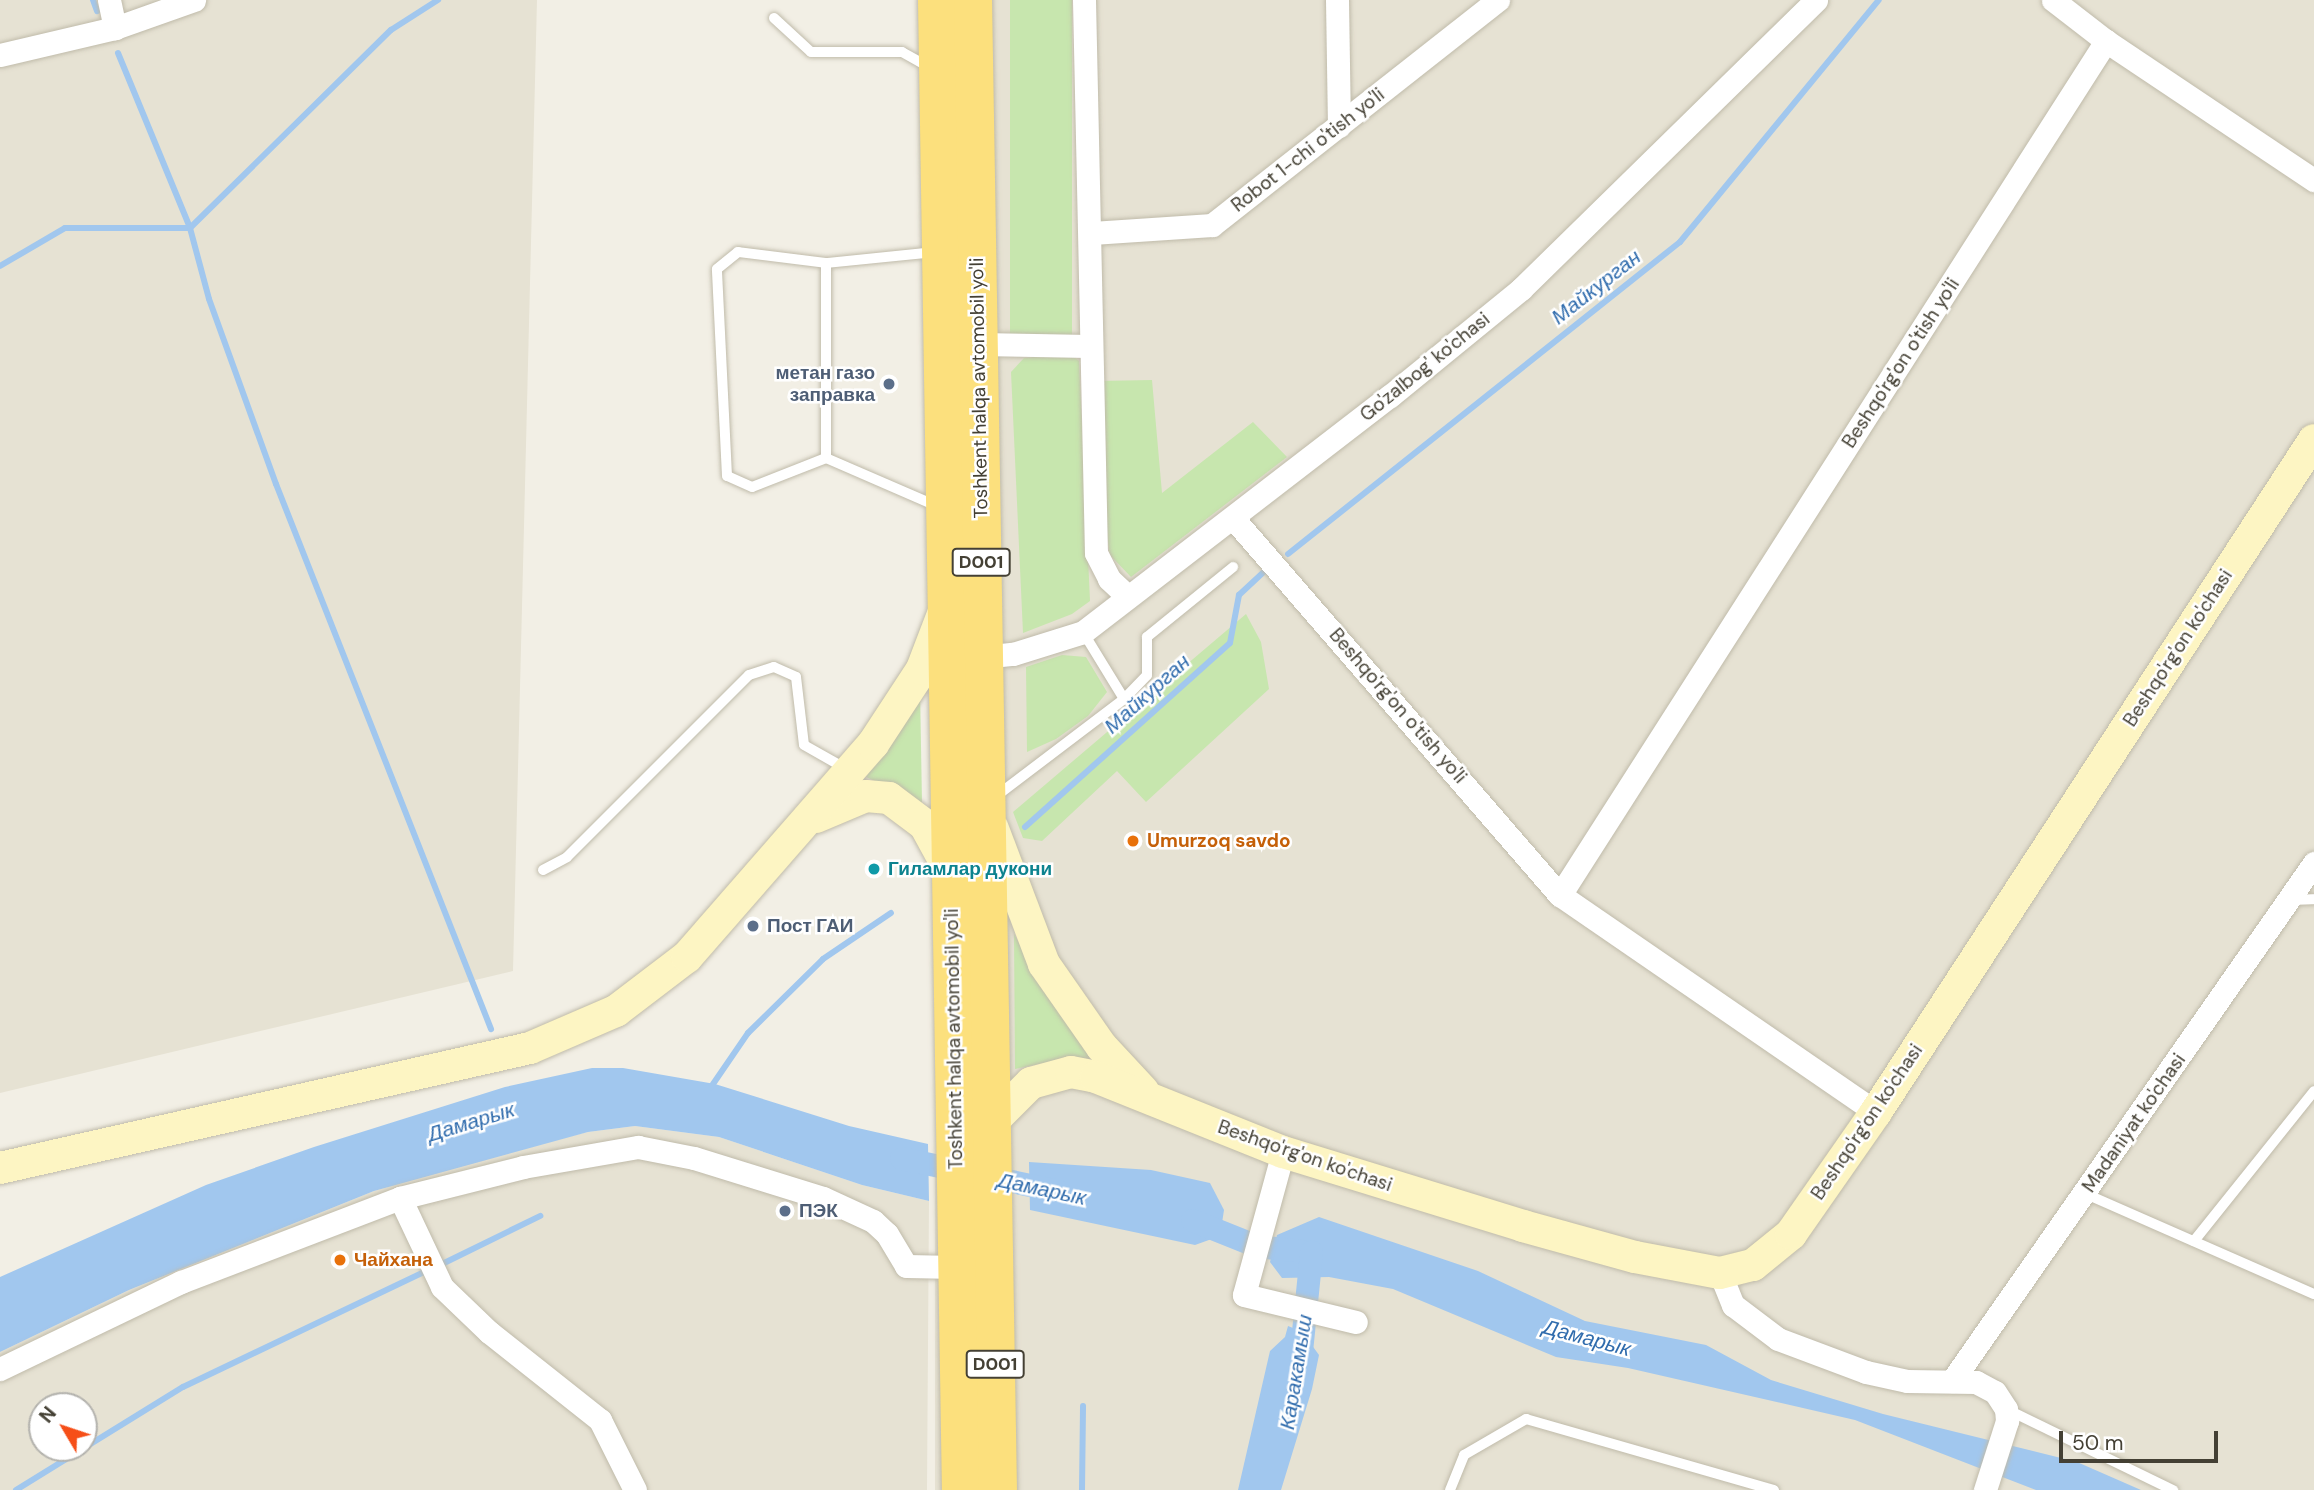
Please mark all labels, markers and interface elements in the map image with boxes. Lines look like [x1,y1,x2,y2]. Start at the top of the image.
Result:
street label: Robot 1-chi o'tish yo'li [1227,83,1389,217]
water label: Майкурган [1546,244,1646,330]
street label: Toshkent halqa avtomobil yo'li [965,257,993,519]
street label: Beshqo'rg'on o'tish yo'li [1838,274,1964,452]
street label: Go'zalbog' ko'chasi [1356,308,1494,426]
place label: метан газо заправка [776,362,875,406]
marker: метан газо заправка [881,376,897,392]
road number: D001 [951,548,1011,576]
street label: Beshqo'rg'on ko'chasi [2119,565,2237,731]
street label: Beshqo'rg'on o'tish yo'li [1324,624,1472,788]
water label: Майкурган [1099,649,1195,739]
place label: Umurzoq savdo [1147,830,1290,852]
marker: Umurzoq savdo [1125,833,1141,849]
place label: Гиламлар дукони [888,858,1052,880]
marker: Гиламлар дукони [866,861,882,877]
street label: Toshkent halqa avtomobil yo'li [940,908,968,1170]
place label: Пост ГАИ [767,915,853,937]
marker: Пост ГАИ [745,918,761,934]
street label: Beshqo'rg'on ko'chasi [1806,1040,1928,1204]
street label: Madaniyat ko'chasi [2078,1049,2190,1197]
water label: Дамарык [424,1097,518,1147]
street label: Beshqo'rg'on ko'chasi [1215,1115,1395,1197]
water label: Дамарык [996,1167,1088,1211]
place label: ПЭК [799,1200,838,1222]
marker: ПЭК [777,1203,793,1219]
place label: Чайхана [354,1249,433,1271]
marker: Чайхана [332,1252,348,1268]
water label: Каракамыш [1274,1313,1318,1431]
water label: Дамарык [1540,1314,1634,1362]
road number: D001 [965,1350,1025,1378]
north arrow [28,1392,98,1462]
text: N [34,1401,62,1428]
scale bar [2062,1416,2221,1460]
text: 50 m [2072,1429,2123,1457]

